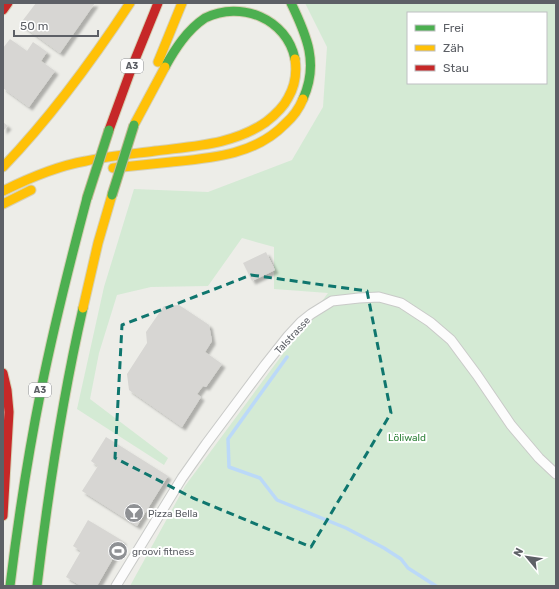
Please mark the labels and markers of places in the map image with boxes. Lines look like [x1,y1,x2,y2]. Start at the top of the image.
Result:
bar icon: Pizza Bella [123,502,145,524]
place label: Pizza Bella [148,508,198,520]
sports icon: groovi fitness [107,540,129,562]
place label: groovi fitness [132,546,194,558]

